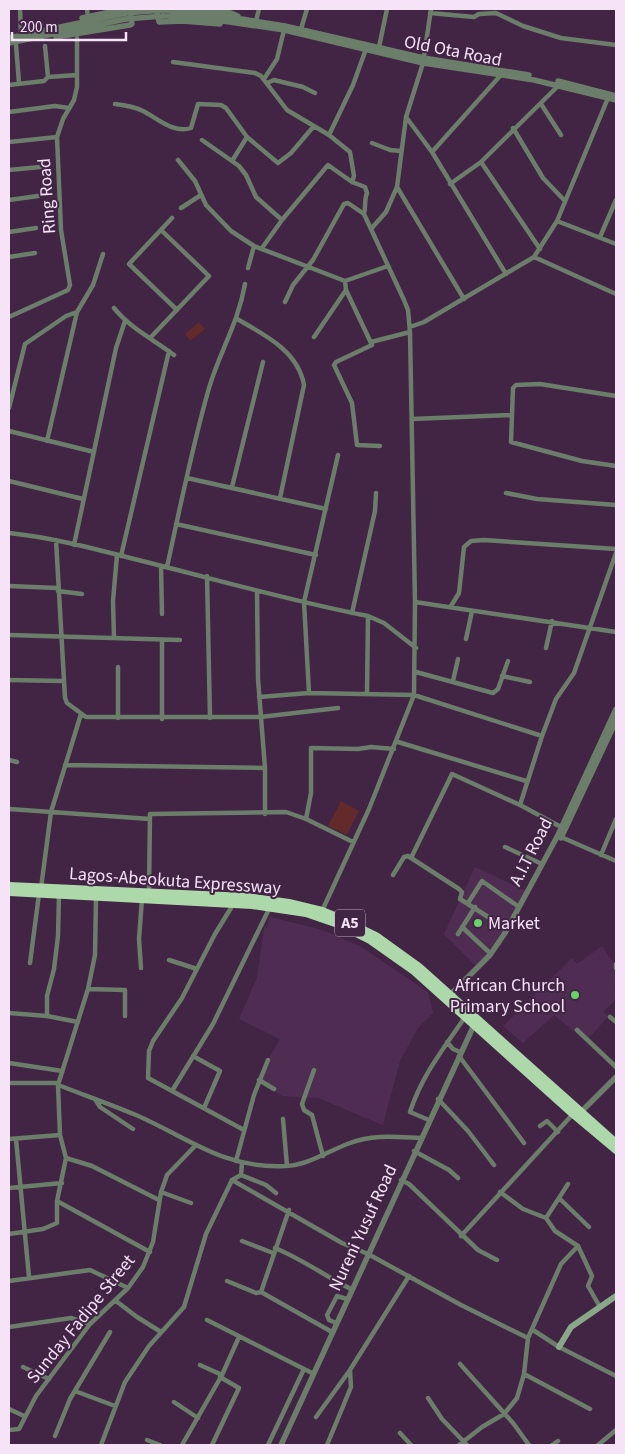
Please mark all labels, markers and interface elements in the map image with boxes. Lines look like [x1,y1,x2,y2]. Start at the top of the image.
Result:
scale bar [12,10,126,42]
text: 200 m [20,17,58,38]
street label: Old Ota Road [402,29,504,73]
street label: Ring Road [32,157,62,235]
street label: A.I.T Road [503,814,559,890]
street label: Lagos-Abeokuta Expressway [68,861,282,901]
road number: A5 [335,910,365,936]
place label: Market [488,911,540,936]
marker: Market [472,917,484,929]
place label: African Church Primary School [450,973,565,1019]
marker: African Church Primary School [569,989,581,1001]
street label: Nureni Yusuf Road [323,1161,403,1295]
street label: Sunday Fadipe Street [21,1249,141,1389]

